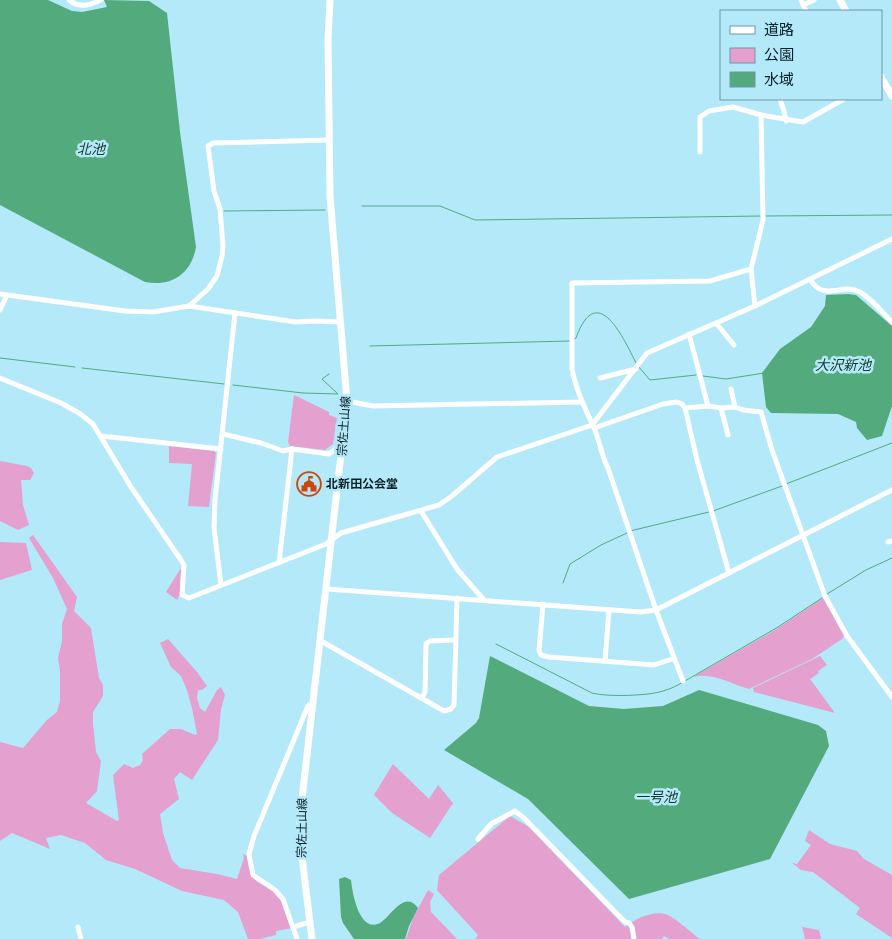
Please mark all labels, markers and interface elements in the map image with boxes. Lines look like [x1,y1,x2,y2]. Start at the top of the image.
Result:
legend [720,10,882,100]
text: 道路 [764,20,794,40]
text: 公園 [764,45,794,65]
text: 水域 [764,70,794,90]
water label: 北池 [77,140,107,158]
water label: 大沢新池 [815,356,873,374]
street label: 宗佐土山線 [334,396,354,456]
public building icon: 北新田公会堂 [296,471,322,497]
place label: 北新田公会堂 [326,476,398,492]
water label: 一号池 [635,788,679,806]
street label: 宗佐土山線 [293,798,311,858]

